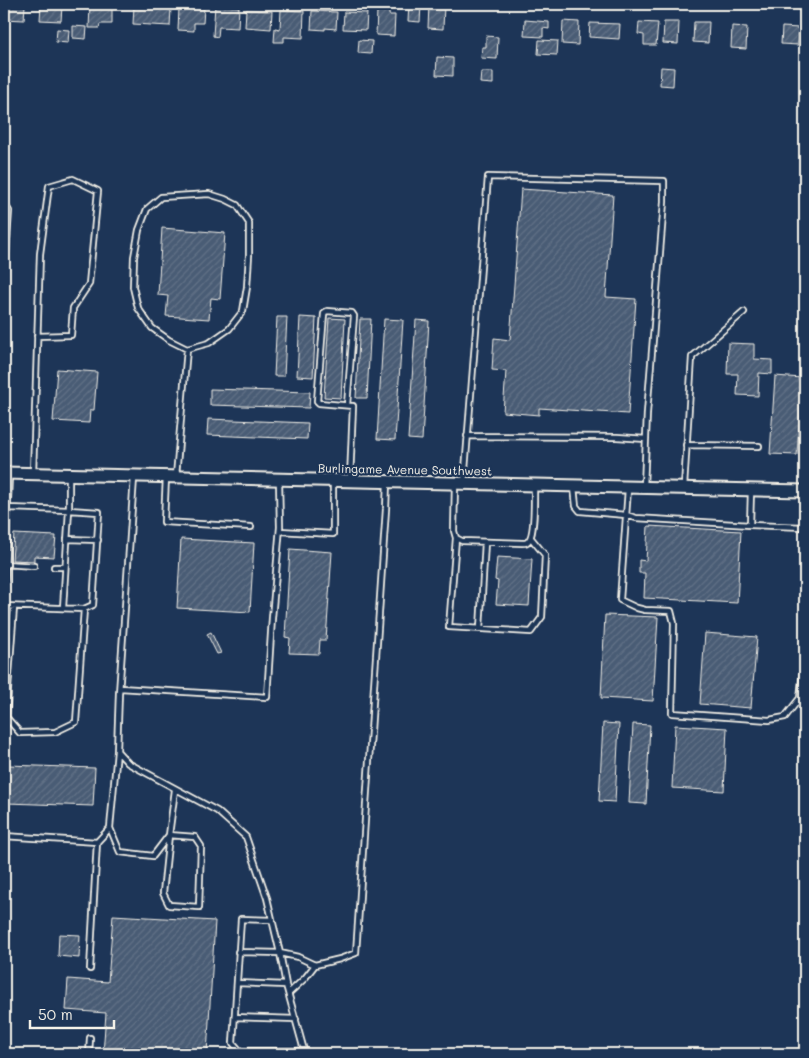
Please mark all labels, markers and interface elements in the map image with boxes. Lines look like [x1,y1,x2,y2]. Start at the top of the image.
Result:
street label: Burlingame Avenue Southwest [318,459,492,479]
scale bar [30,998,114,1030]
text: 50 m [38,1004,73,1024]

